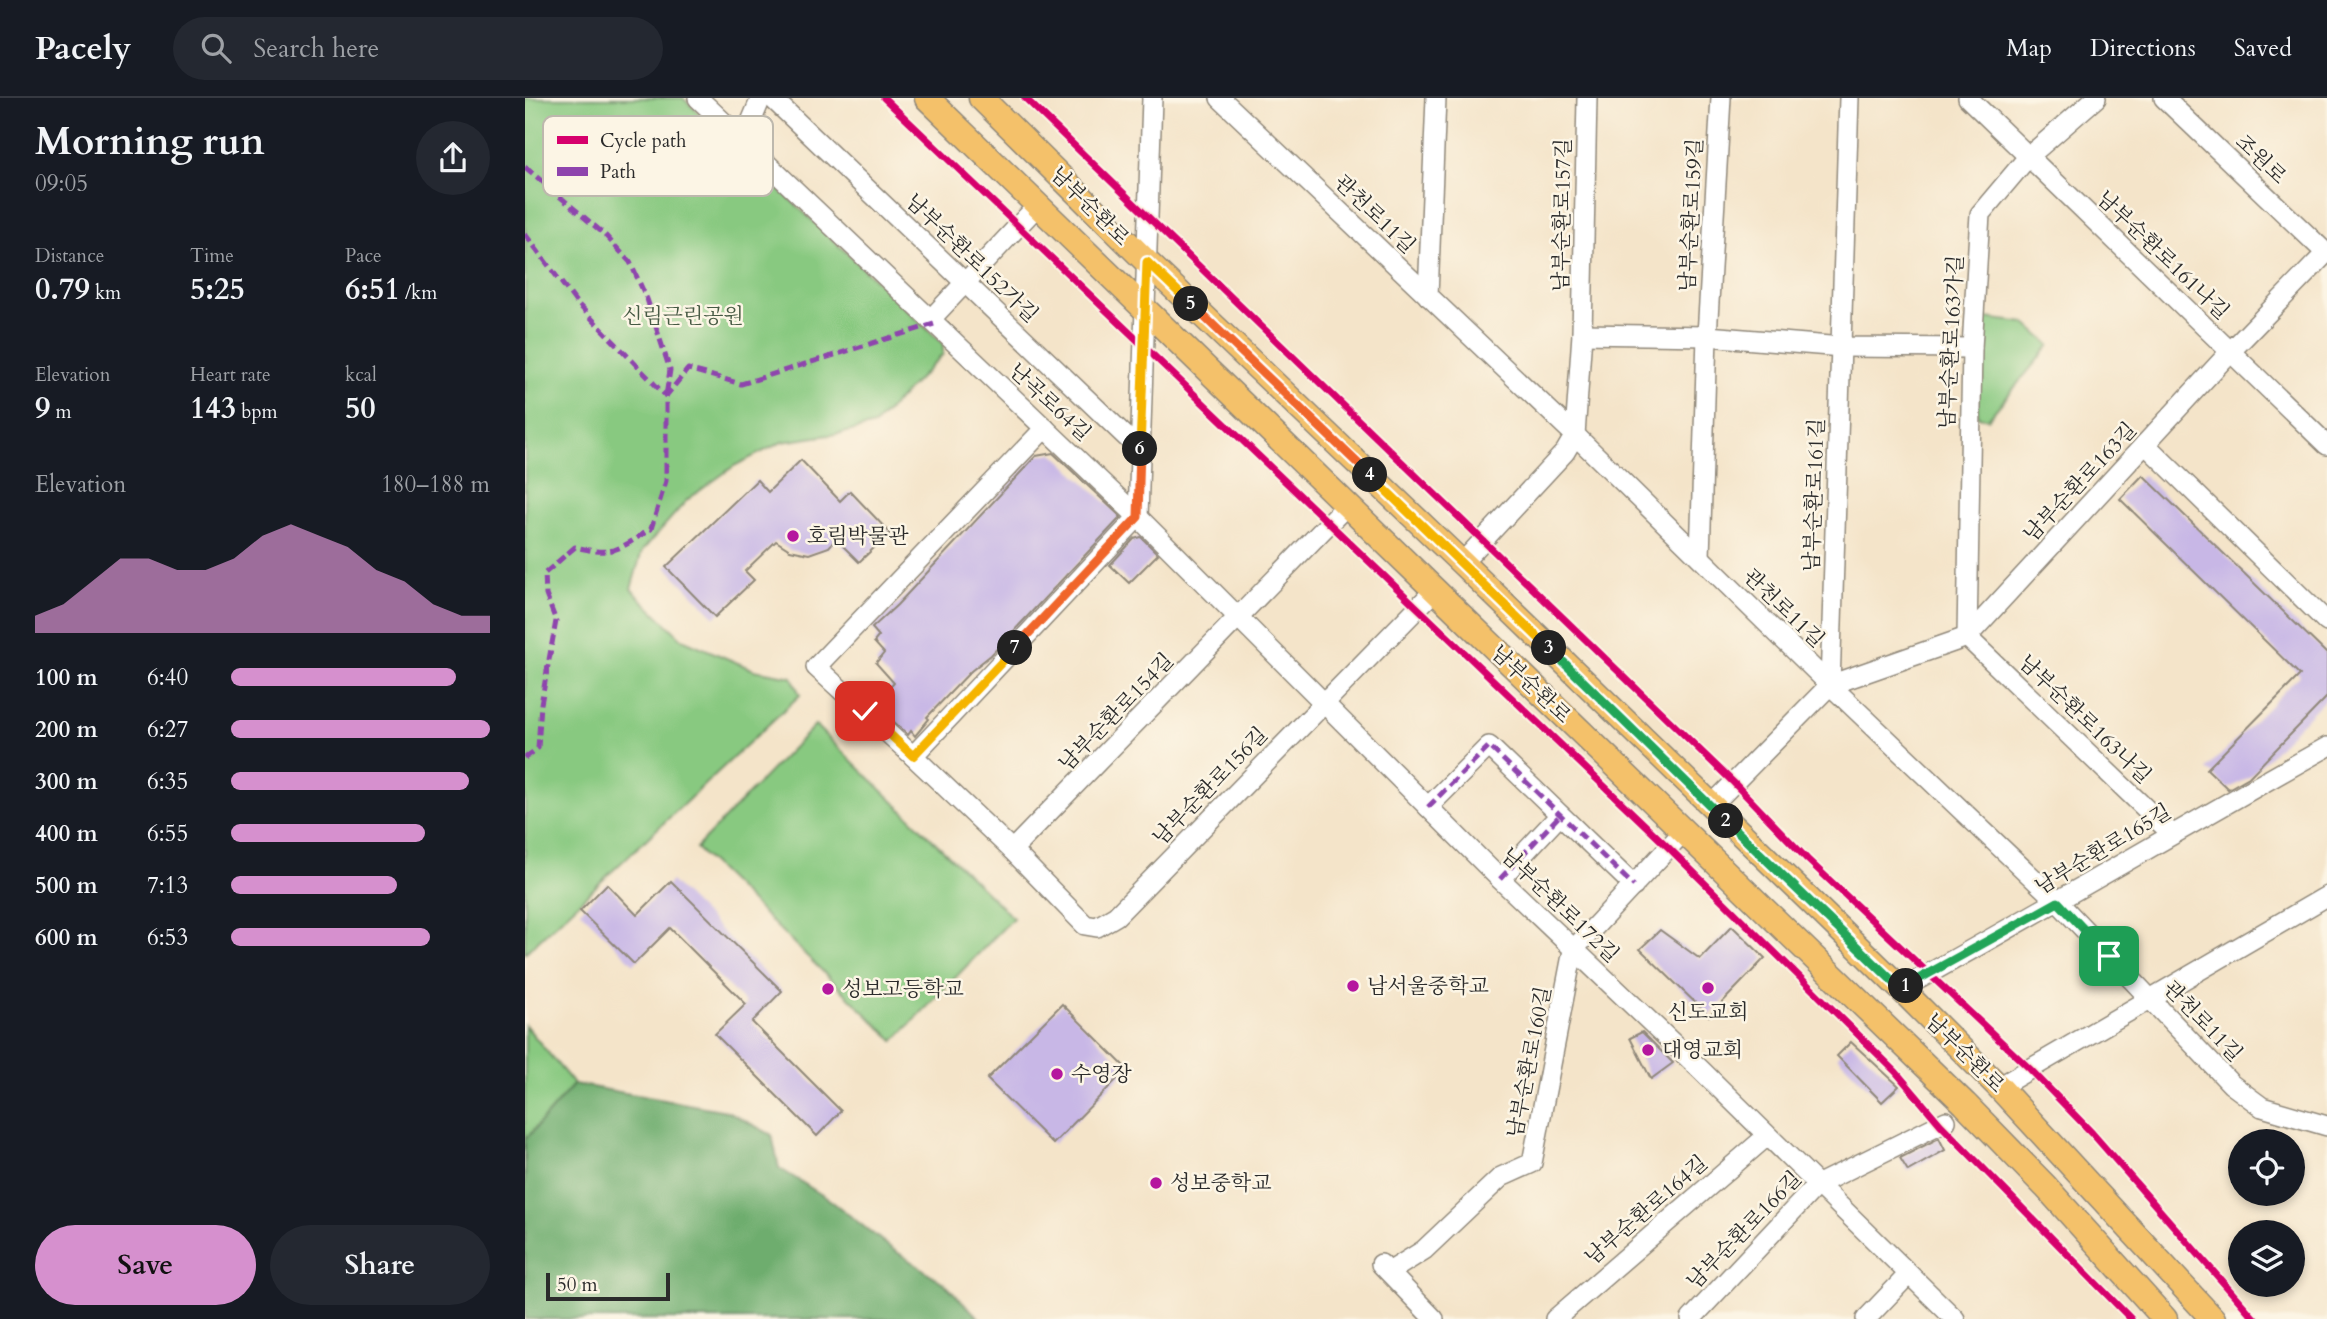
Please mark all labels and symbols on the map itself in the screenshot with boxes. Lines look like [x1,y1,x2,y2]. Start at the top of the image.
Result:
legend [543,116,773,196]
text: Cycle path [600,128,687,154]
street label: 조원로 [2229,128,2293,191]
street label: 남부순환로159길 [1673,137,1710,293]
street label: 남부순환로157길 [1547,138,1578,292]
text: Path [600,159,636,185]
street label: 남부순환로 [1044,160,1136,252]
street label: 관천로11길 [1328,168,1422,260]
street label: 남부순환로161나길 [2090,184,2235,326]
street label: 남부순환로152가길 [899,187,1044,329]
street label: 남부순환로163가길 [1932,254,1971,430]
pin: 5 [1173,286,1209,322]
park label: 신림근린공원 [622,302,744,331]
street label: 난곡로64길 [1002,357,1097,448]
street label: 남부순환로163길 [2017,416,2143,549]
street label: 남부순환로161길 [1797,418,1832,572]
pin: 6 [1123,432,1157,466]
pin: 4 [1353,458,1387,492]
place label: 호림박물관 [807,522,909,551]
marker: 호림박물관 [785,528,801,544]
street label: 관천로11길 [1737,562,1831,654]
pin: 7 [997,630,1033,666]
pin: 3 [1531,630,1567,666]
street label: 남부순환로 [1484,639,1577,730]
street label: 남부순환로154길 [1052,647,1180,778]
street label: 남부순환로163나길 [2012,648,2157,790]
pin [835,681,895,741]
street label: 남부순환로156길 [1146,721,1274,852]
street label: 남부순환로165길 [2030,797,2177,902]
pin: 2 [1709,804,1743,838]
street label: 남부순환로172길 [1494,841,1625,969]
pin [2079,926,2139,986]
pin: 1 [1889,968,1923,1004]
place label: 남서울중학교 [1367,972,1489,1001]
street label: 관천로11길 [2157,974,2249,1068]
place label: 성보고등학교 [842,975,964,1004]
marker: 남서울중학교 [1345,978,1361,994]
marker: 신도교회 [1700,980,1716,996]
marker: 성보고등학교 [820,981,836,997]
street label: 남부순환로160길 [1501,984,1558,1140]
place label: 신도교회 [1667,998,1749,1027]
street label: 남부순환로 [1919,1007,2011,1099]
place label: 대영교회 [1662,1036,1743,1065]
marker: 대영교회 [1640,1042,1656,1058]
place label: 수영장 [1071,1060,1133,1089]
marker: 수영장 [1049,1066,1065,1082]
street label: 남부순환로164길 [1579,1149,1714,1272]
street label: 남부순환로166길 [1680,1165,1808,1296]
place label: 성보중학교 [1170,1169,1271,1198]
marker: 성보중학교 [1148,1175,1164,1191]
scale bar [546,1270,670,1302]

